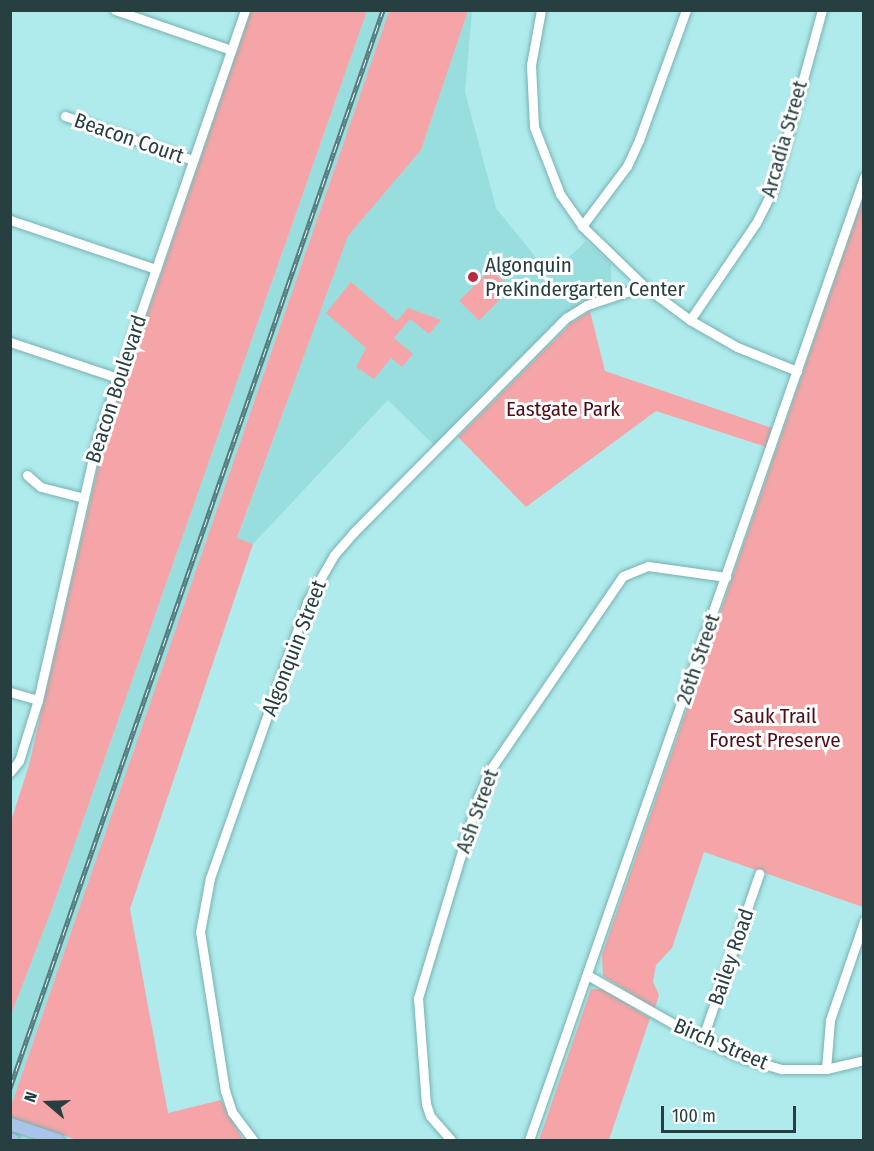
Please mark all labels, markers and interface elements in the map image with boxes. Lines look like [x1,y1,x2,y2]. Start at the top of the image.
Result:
street label: Arcadia Street [755,78,813,200]
street label: Beacon Court [71,108,187,168]
place label: Algonquin PreKindergarten Center [485,252,685,302]
marker: Algonquin PreKindergarten Center [466,270,480,284]
street label: Beacon Boulevard [80,312,152,466]
park label: Eastgate Park [506,396,620,422]
street label: Algonquin Street [257,577,331,719]
street label: 26th Street [671,610,725,708]
park label: Sauk Trail Forest Preserve [709,703,841,753]
street label: Ash Street [450,766,504,856]
street label: Bailey Road [703,905,759,1009]
street label: Birch Street [670,1013,772,1075]
north arrow [18,1073,78,1133]
text: N [20,1089,41,1105]
scale bar [664,1094,799,1132]
text: 100 m [672,1105,716,1127]

